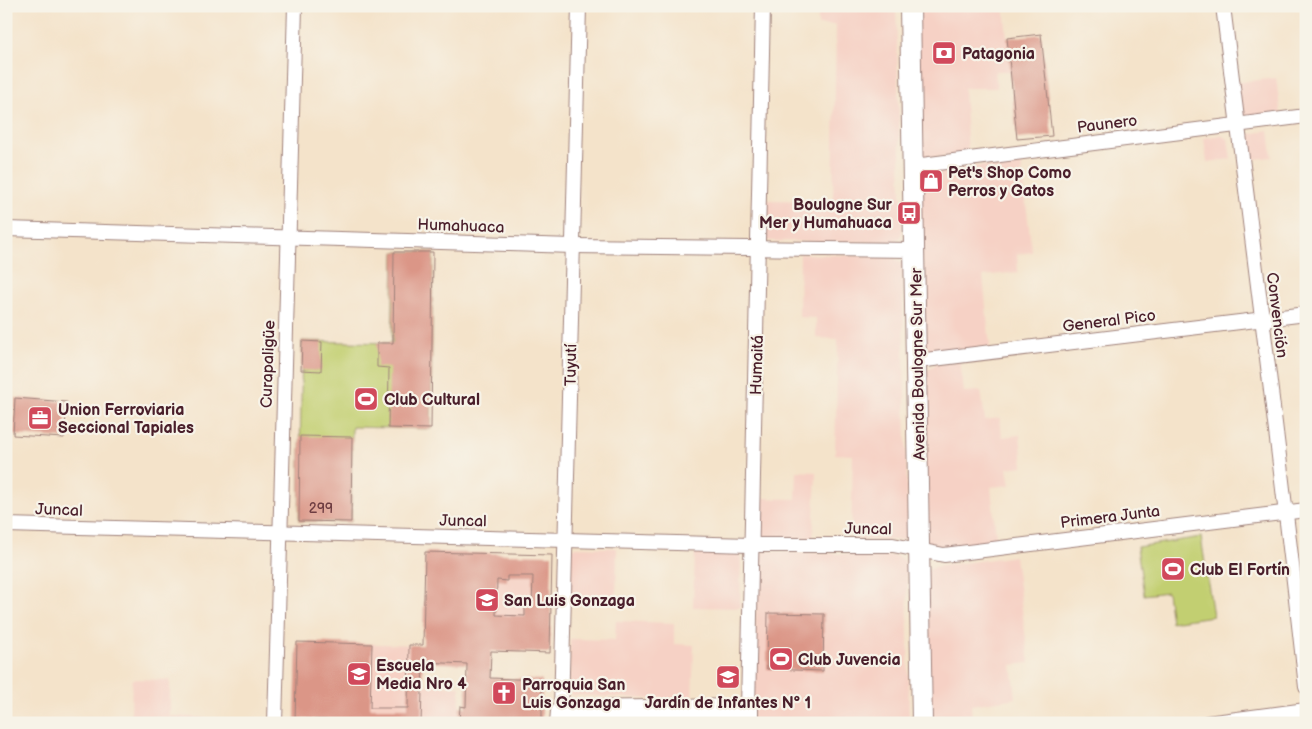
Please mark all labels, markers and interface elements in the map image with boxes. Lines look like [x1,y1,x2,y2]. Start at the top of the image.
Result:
bank icon: Patagonia [931,40,957,66]
place label: Patagonia [962,45,1035,64]
street label: Paunero [1076,111,1138,138]
place label: Pet's Shop Como Perros y Gatos [948,164,1071,201]
shop icon: Pet's Shop Como Perros y Gatos [918,168,944,194]
place label: Boulogne Sur Mer y Humahuaca [759,196,893,233]
bus stop icon: Boulogne Sur Mer y Humahuaca [896,200,922,226]
street label: Humahuaca [417,215,505,238]
street label: Avenida Boulogne Sur Mer [907,267,930,460]
street label: Convención [1262,271,1291,359]
street label: General Pico [1061,306,1157,337]
street label: Curapaligüe [257,319,280,408]
street label: Humaitá [747,335,768,395]
street label: Tuyutí [562,344,581,386]
sports icon: Club Cultural [353,386,379,412]
place label: Club Cultural [384,391,480,410]
place label: Union Ferroviaria Seccional Tapiales [58,401,194,438]
office icon: Union Ferroviaria Seccional Tapiales [27,405,53,431]
street label: Juncal [35,500,83,521]
house number: 299 [309,500,333,517]
street label: Primera Junta [1059,502,1161,533]
street label: Juncal [439,512,487,531]
street label: Juncal [844,520,892,539]
sports icon: Club El Fortín [1160,556,1186,582]
place label: Club El Fortín [1190,561,1290,580]
school or university icon: San Luis Gonzaga [474,587,500,613]
place label: San Luis Gonzaga [504,592,635,611]
sports icon: Club Juvencia [768,646,794,672]
place label: Club Juvencia [798,651,901,670]
place label: Escuela Media Nro 4 [376,657,467,694]
school or university icon: Escuela Media Nro 4 [346,661,372,687]
school or university icon: Jardín de Infantes Nº 1 [715,664,741,690]
place label: Parroquia San Luis Gonzaga [522,676,625,713]
church icon: Parroquia San Luis Gonzaga [491,680,517,706]
place label: Jardín de Infantes Nº 1 [645,694,811,713]

